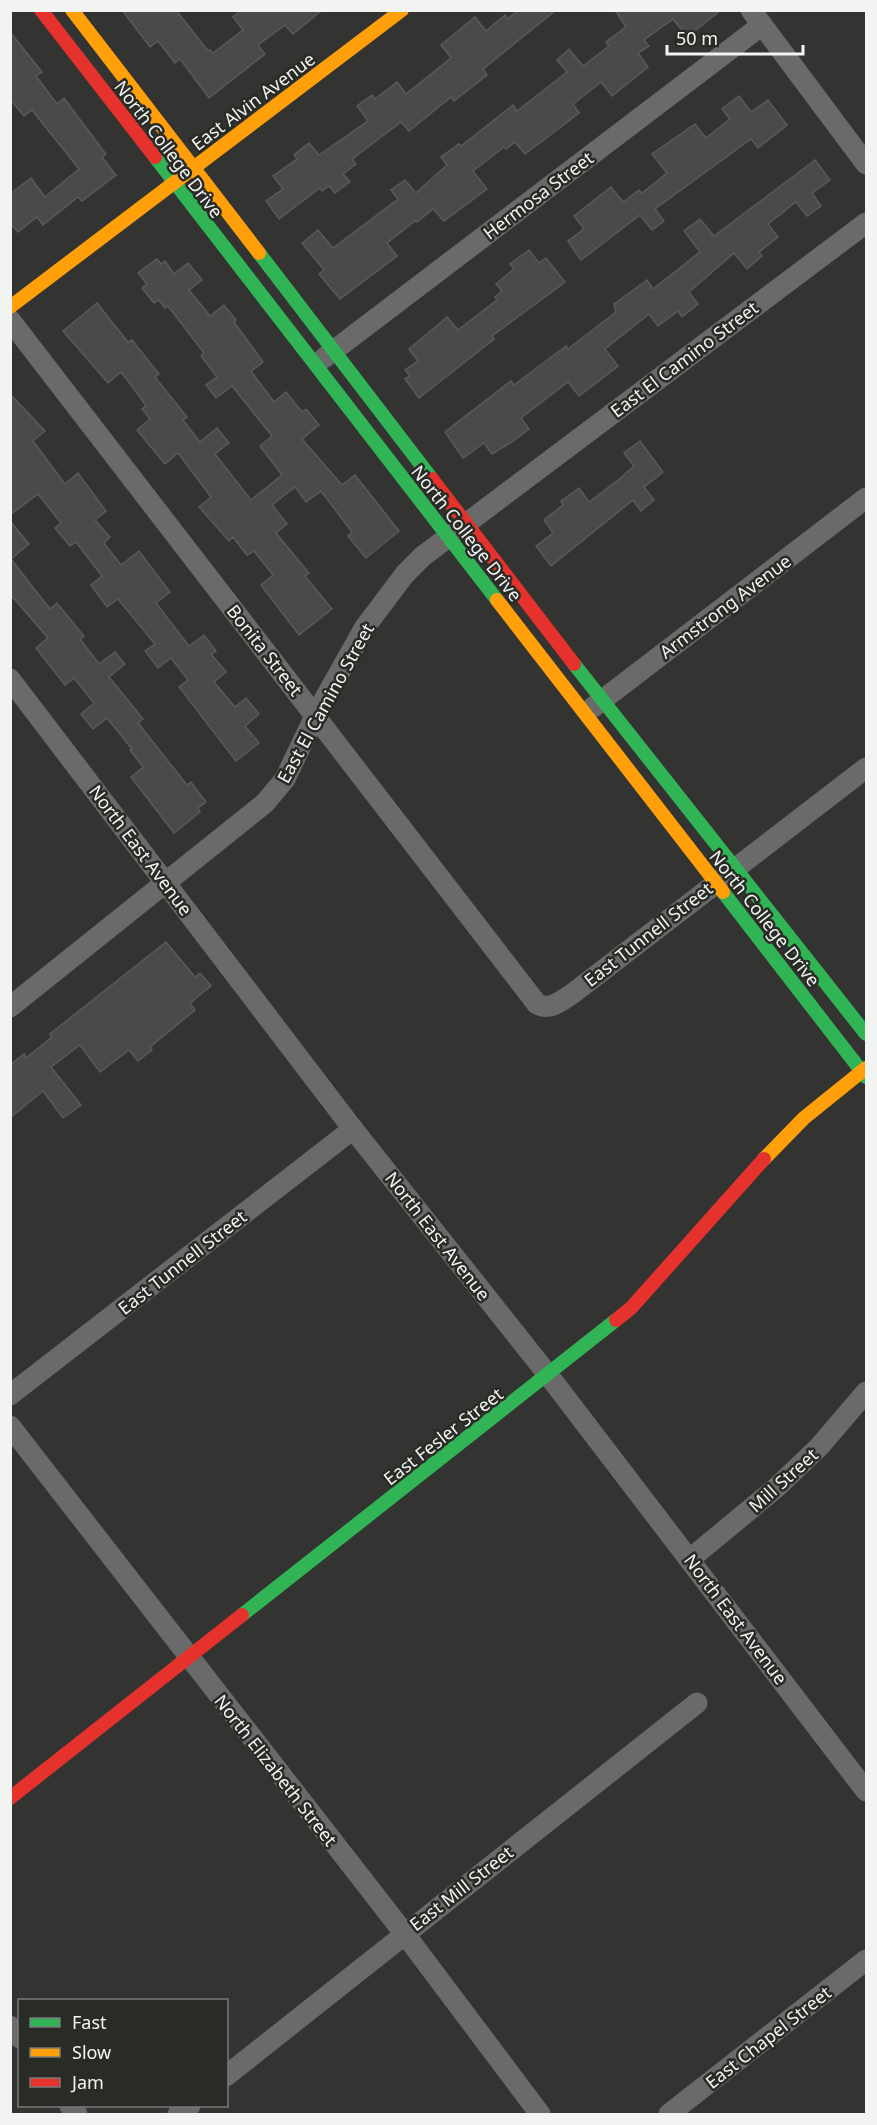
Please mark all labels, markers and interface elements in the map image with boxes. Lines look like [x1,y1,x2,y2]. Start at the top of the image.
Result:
scale bar [667,18,804,56]
text: 50 m [676,26,718,50]
street label: East Alvin Avenue [186,47,320,155]
street label: North College Drive [109,75,229,223]
street label: Hermosa Street [478,145,598,244]
street label: East El Camino Street [605,295,763,422]
street label: North College Drive [406,460,528,606]
street label: Armstrong Avenue [654,549,796,663]
street label: Bonita Street [222,599,309,701]
street label: East El Camino Street [271,618,379,787]
street label: North East Avenue [84,780,198,920]
street label: North College Drive [704,845,826,991]
street label: East Tunnell Street [579,876,718,992]
street label: North East Avenue [380,1167,496,1305]
street label: East Tunnell Street [113,1204,252,1320]
street label: East Fesler Street [378,1382,508,1490]
street label: Mill Street [743,1442,823,1517]
street label: North East Avenue [679,1549,793,1689]
street label: North Elizabeth Street [209,1689,343,1851]
street label: East Mill Street [404,1840,518,1936]
street label: East Chapel Street [700,1980,836,2094]
legend [18,1999,228,2107]
text: Fast [72,2010,107,2034]
text: Slow [72,2040,111,2064]
text: Jam [70,2070,104,2094]

